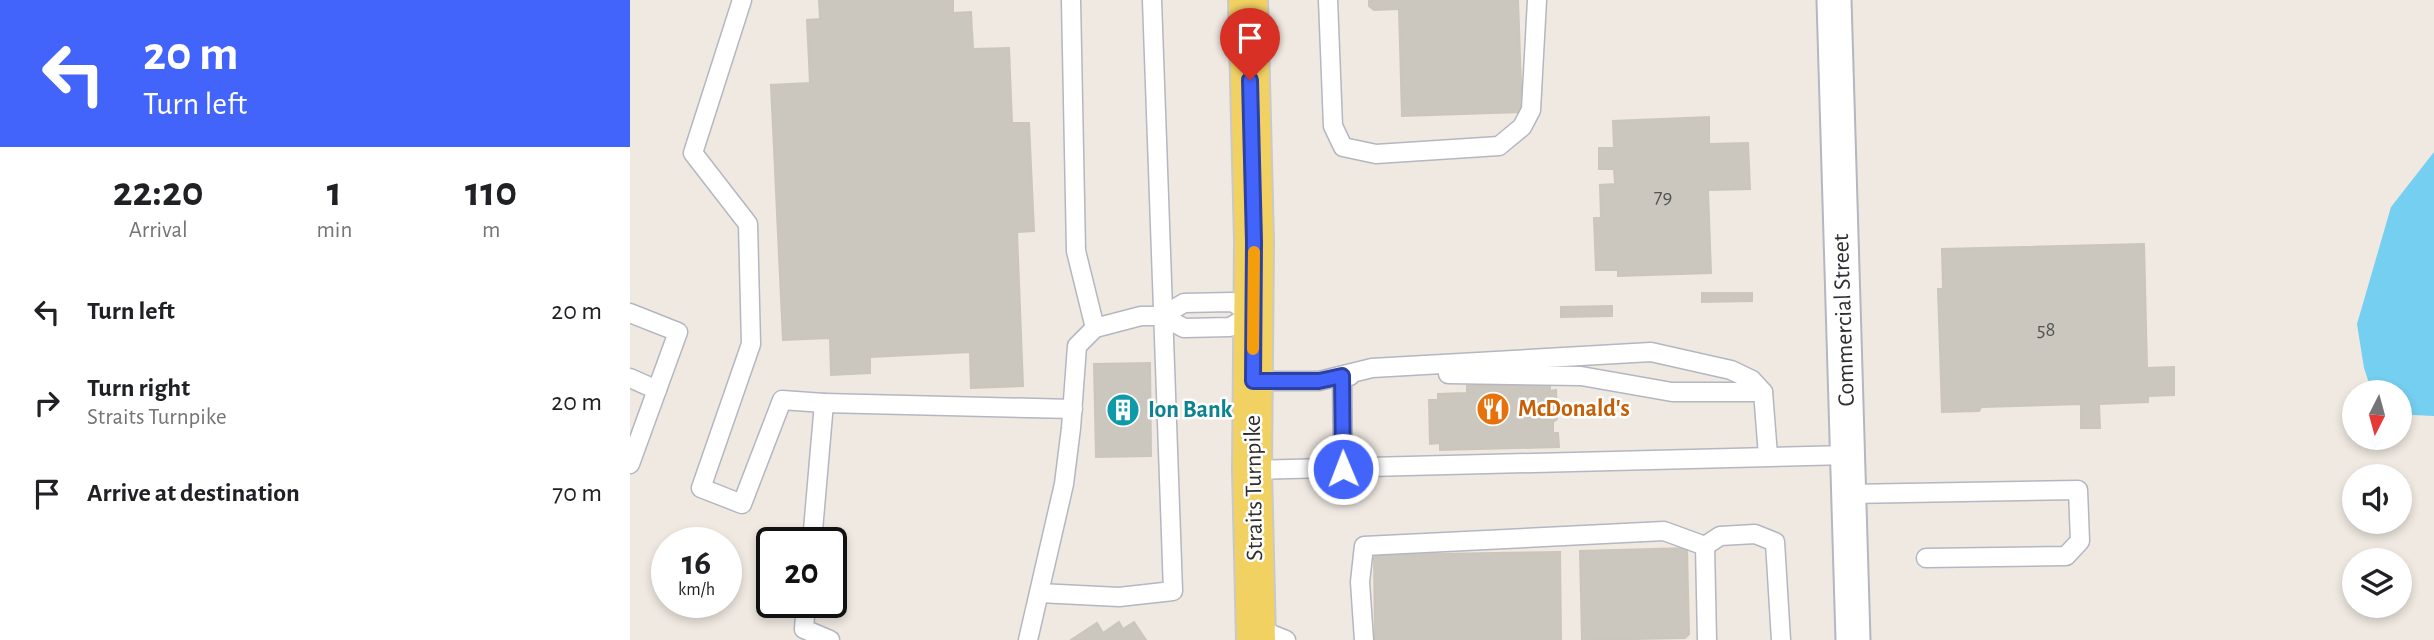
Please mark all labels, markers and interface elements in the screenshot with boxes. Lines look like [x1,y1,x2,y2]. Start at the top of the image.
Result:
pin [1220,8,1280,80]
icon: arrive [1231,19,1269,57]
icon: left [28,28,119,119]
text: 20 m [143,30,239,79]
text: Turn left [143,88,247,120]
text: 22:20 [113,171,204,213]
text: 1 [327,171,342,213]
text: 110 [465,171,517,213]
house number: 79 [1654,186,1672,207]
text: Arrival [129,219,188,242]
text: min [316,219,352,242]
text: m [482,219,500,242]
street label: Commercial Street [1829,233,1859,407]
icon: left [28,293,66,331]
text: Turn left [87,298,175,324]
text: 20 m [551,298,602,324]
house number: 58 [2037,319,2055,340]
text: Turn right [87,375,190,401]
north arrow [2342,380,2412,450]
map controls [2342,380,2412,618]
icon: right [28,384,66,422]
text: 20 m [551,389,602,415]
restaurant icon: McDonald's [1474,390,1512,428]
building icon: Ion Bank [1104,391,1142,429]
place label: McDonald's [1518,397,1630,421]
place label: Ion Bank [1148,398,1233,422]
text: Straits Turnpike [87,406,227,429]
street label: Straits Turnpike [1241,415,1267,561]
position arrow [1306,432,1380,506]
button: sound [2342,464,2412,534]
icon: arrive [28,475,66,513]
text: Arrive at destination [87,480,300,506]
text: 70 m [552,480,602,506]
speed limit sign: 20 [756,527,847,618]
text: 16 [682,546,711,581]
button: layers [2342,548,2412,618]
text: km/h [678,581,715,599]

